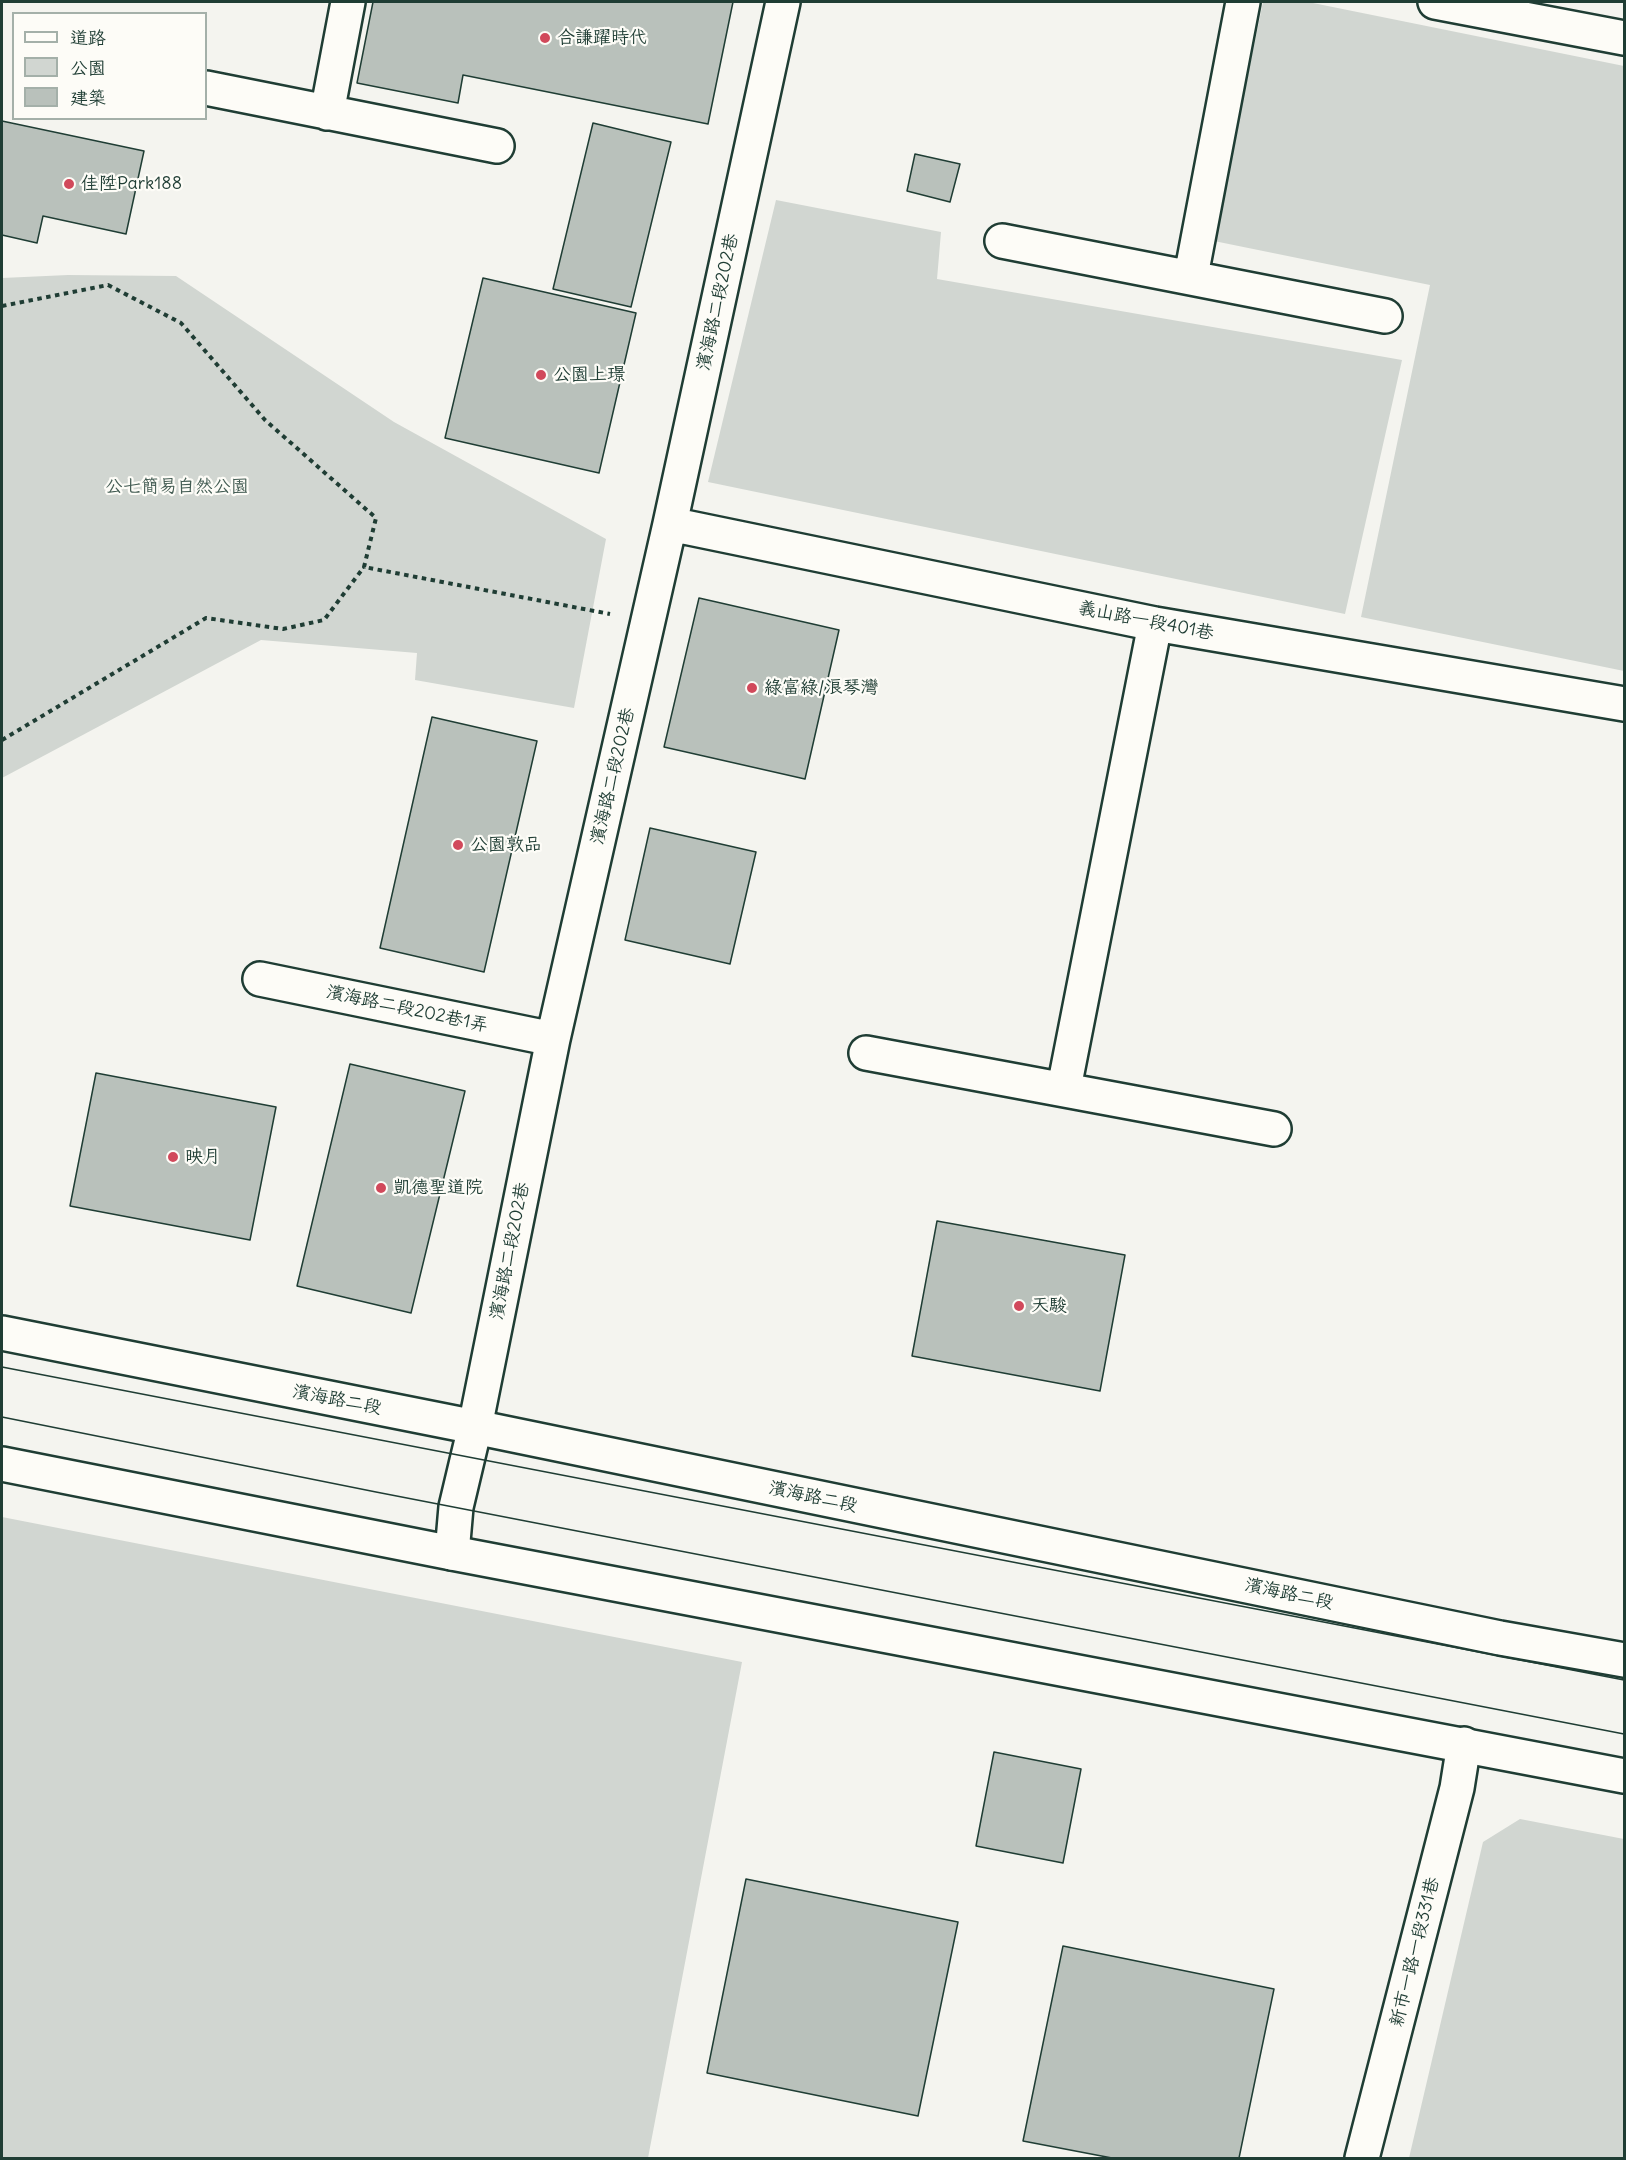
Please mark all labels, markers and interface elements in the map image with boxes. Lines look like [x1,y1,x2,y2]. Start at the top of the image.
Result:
legend [12,12,207,120]
text: 道路 [70,26,106,49]
place label: 合謙躍時代 [557,27,647,49]
marker: 合謙躍時代 [538,31,552,45]
text: 公園 [70,56,106,79]
text: 建築 [70,86,106,109]
place label: 佳陞Park188 [81,173,182,195]
marker: 佳陞Park188 [62,177,76,191]
street label: 濱海路二段202巷 [693,231,743,373]
place label: 公園上璟 [553,364,625,386]
marker: 公園上璟 [534,368,548,382]
park label: 公七簡易自然公園 [105,476,249,498]
street label: 義山路一段401巷 [1077,597,1215,645]
place label: 綠富綠/浪琴灣 [764,677,879,699]
marker: 綠富綠/浪琴灣 [745,681,759,695]
street label: 濱海路二段202巷 [587,706,639,846]
place label: 公園敦品 [470,834,542,856]
marker: 公園敦品 [451,838,465,852]
street label: 濱海路二段202巷1弄 [324,981,490,1037]
place label: 映月 [185,1146,221,1168]
marker: 映月 [166,1150,180,1164]
place label: 凱德聖道院 [393,1177,483,1199]
street label: 濱海路二段202巷 [486,1180,534,1322]
marker: 凱德聖道院 [374,1181,388,1195]
place label: 天駿 [1031,1295,1067,1317]
marker: 天駿 [1012,1299,1026,1313]
street label: 濱海路二段 [291,1381,383,1419]
street label: 濱海路二段 [767,1477,859,1517]
street label: 濱海路二段 [1243,1574,1335,1614]
street label: 新市一路一段331巷 [1386,1875,1444,2029]

